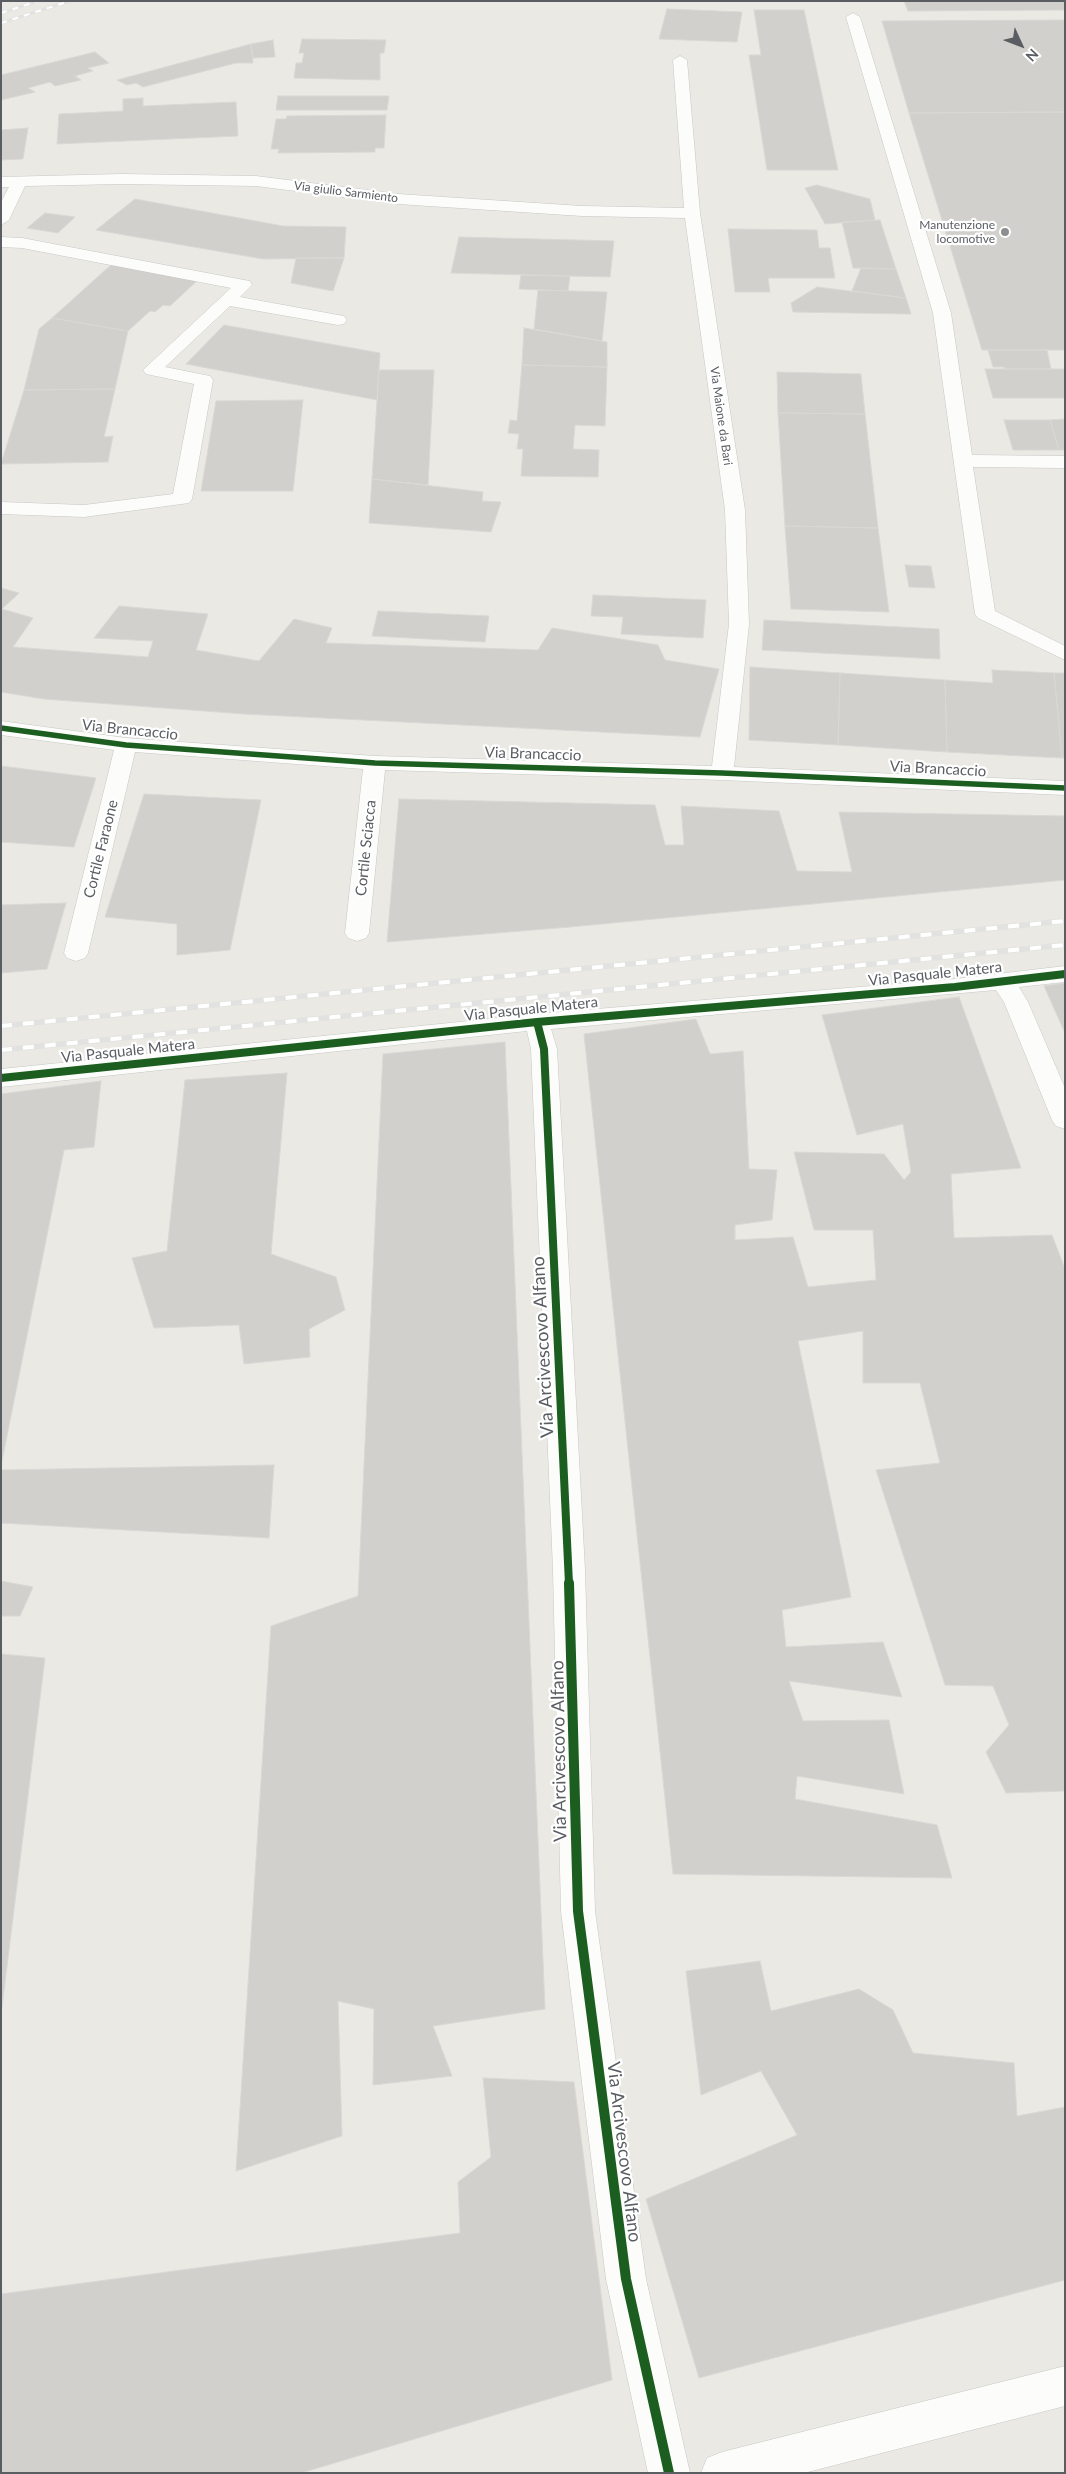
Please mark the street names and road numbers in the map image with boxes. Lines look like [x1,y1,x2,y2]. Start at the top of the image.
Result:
street label: Via giulio Sarmiento [293,178,399,206]
street label: Via Maione da Bari [707,366,735,466]
street label: Via Brancaccio [81,716,179,744]
street label: Via Brancaccio [484,743,582,765]
street label: Via Brancaccio [889,757,987,781]
street label: Cortile Faraone [80,798,122,900]
street label: Cortile Sciacca [352,799,380,897]
street label: Via Pasquale Matera [867,958,1003,990]
street label: Via Pasquale Matera [463,993,599,1025]
street label: Via Pasquale Matera [60,1035,196,1067]
street label: Via Arcivescovo Alfano [527,1256,559,1438]
street label: Via Arcivescovo Alfano [547,1660,571,1842]
street label: Via Arcivescovo Alfano [602,2060,646,2244]

